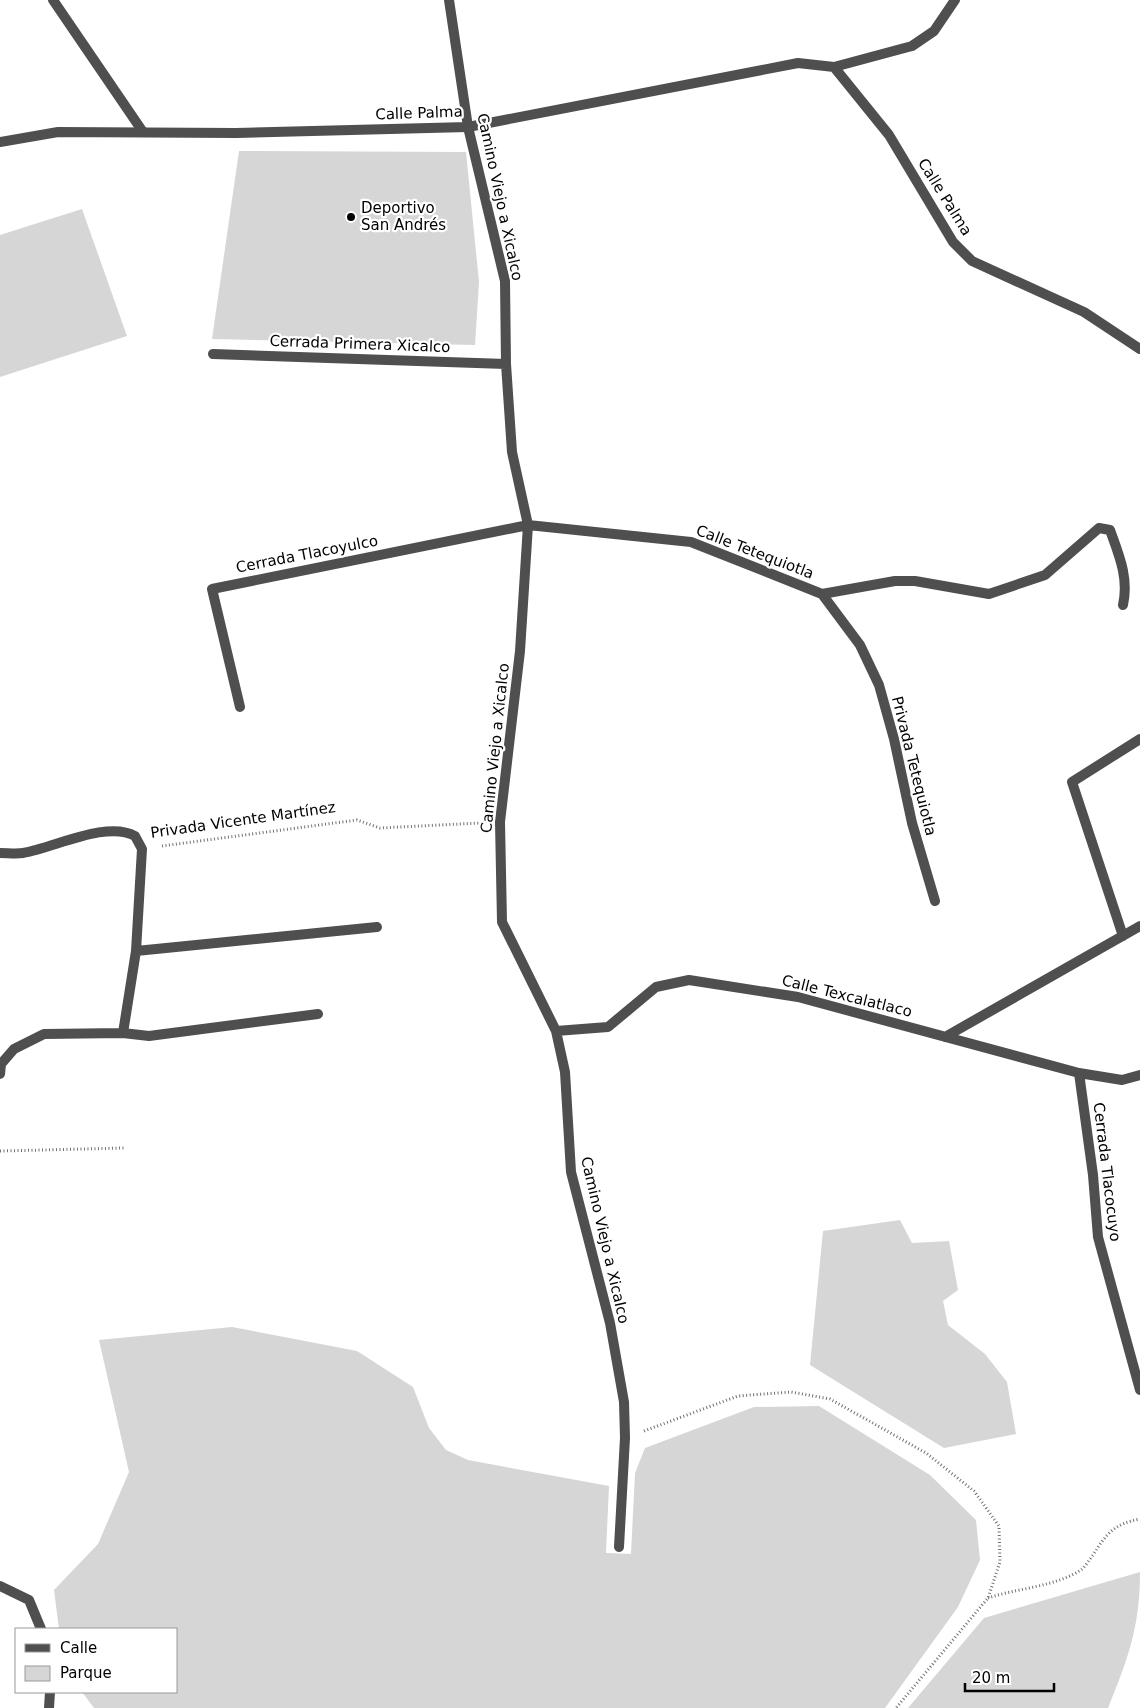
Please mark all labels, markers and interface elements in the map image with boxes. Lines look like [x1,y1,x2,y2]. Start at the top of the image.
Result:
street label: Calle Palma [375,102,463,124]
street label: Camino Viejo a Xicalco [473,112,527,282]
street label: Calle Palma [914,155,976,239]
place label: Deportivo San Andrés [361,199,446,234]
marker: Deportivo San Andrés [345,211,357,223]
street label: Cerrada Primera Xicalco [269,332,451,356]
street label: Calle Tetequiotla [694,521,816,583]
street label: Cerrada Tlacoyulco [234,531,380,577]
street label: Camino Viejo a Xicalco [477,662,513,834]
street label: Privada Tetequiotla [888,694,940,838]
street label: Privada Vicente Martínez [149,798,337,842]
street label: Calle Texcalatlaco [780,971,914,1021]
street label: Cerrada Tlacocuyo [1090,1101,1124,1243]
street label: Camino Viejo a Xicalco [577,1155,633,1325]
legend [15,1628,178,1693]
text: Calle [60,1639,97,1657]
scale bar [965,1660,1054,1692]
text: Parque [60,1664,112,1682]
text: 20 m [972,1669,1010,1687]

